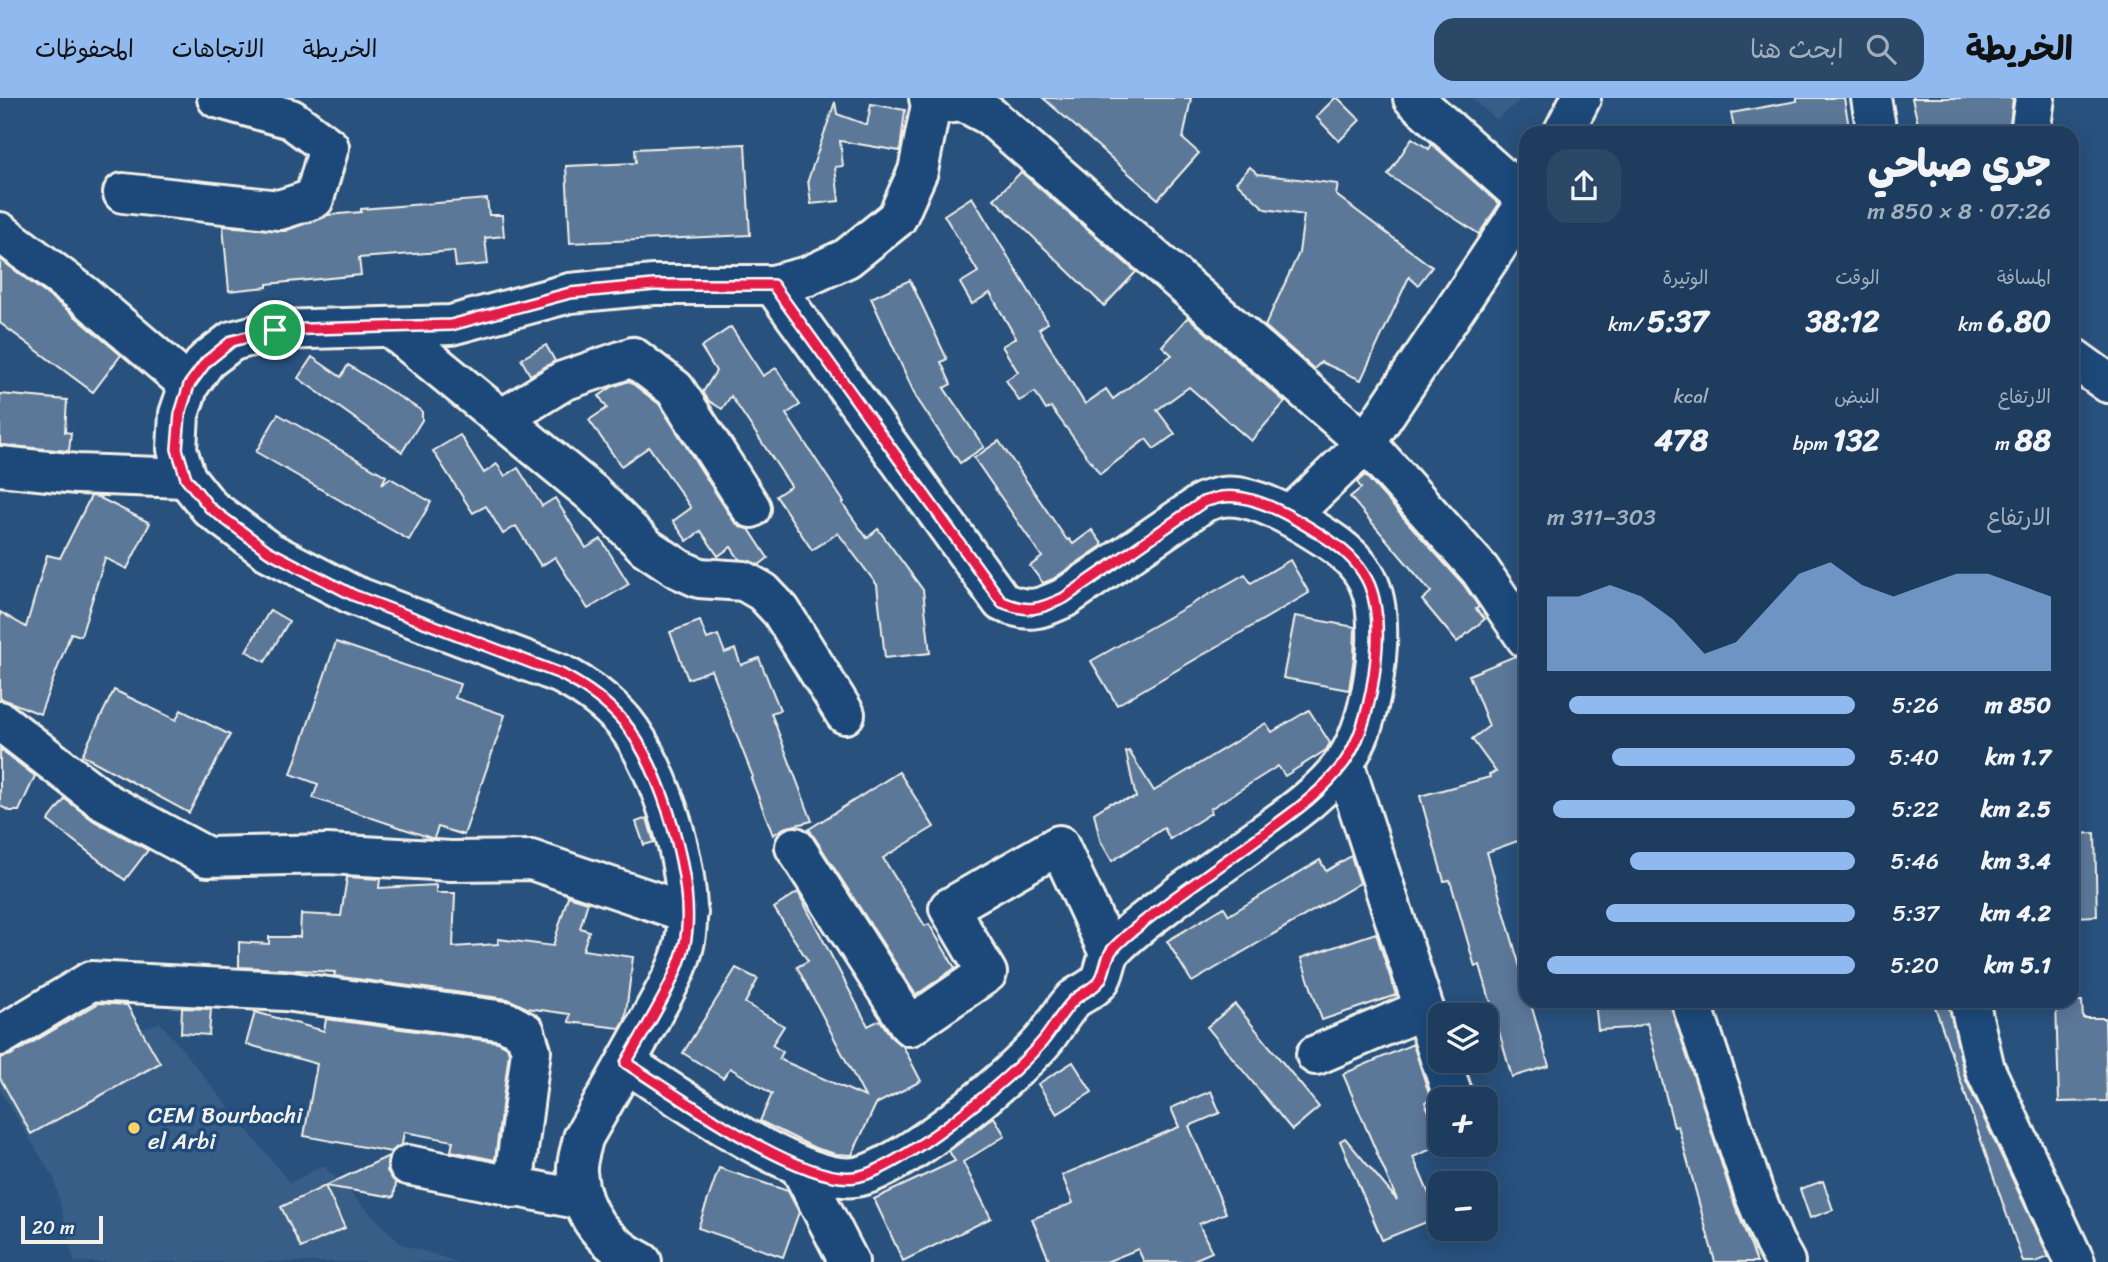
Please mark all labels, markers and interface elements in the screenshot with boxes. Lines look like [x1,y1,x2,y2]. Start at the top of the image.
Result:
search box [1434,18,1924,81]
text: الخريطة [1966,20,2073,78]
text: ابحث هنا [1750,26,1844,72]
text: المحفوظات [35,28,134,70]
text: الاتجاهات [172,28,265,70]
text: الخريطة [303,28,377,70]
icon: search [1862,30,1900,68]
text: جري صباحي [1868,131,2051,198]
button: share [1547,149,1621,223]
text: 07:26 · 8 × 850 m [1867,191,2051,232]
text: الوتيرة [1662,261,1708,294]
text: الوقت [1835,261,1880,294]
text: المسافة [1997,261,2051,294]
text: 5:37 [1647,294,1708,348]
text: 38:12 [1806,294,1880,348]
text: 6.80 [1988,294,2051,348]
pin [245,300,305,360]
text: /km [1608,308,1647,341]
text: km [1958,308,1988,341]
icon: arrive [256,311,294,349]
text: kcal [1674,380,1708,413]
text: النبض [1834,380,1880,413]
text: الارتفاع [1998,380,2051,413]
text: 478 [1654,413,1708,467]
text: 132 [1833,413,1880,467]
text: 88 [2015,413,2051,467]
text: bpm [1793,427,1833,460]
text: m [1995,427,2015,460]
text: 303–311 m [1547,497,1656,538]
text: الارتفاع [1987,497,2051,538]
text: 5:26 [1892,685,1939,726]
text: 850 m [1985,685,2051,726]
text: 5:40 [1889,737,1939,778]
text: 1.7 km [1985,737,2051,778]
text: 5:22 [1891,789,1939,830]
text: 2.5 km [1981,789,2051,830]
text: 5:46 [1891,841,1939,882]
text: 3.4 km [1981,841,2051,882]
text: 5:37 [1892,893,1939,934]
text: 4.2 km [1981,893,2051,934]
text: 5:20 [1890,945,1939,986]
text: 5.1 km [1984,945,2051,986]
map controls [1428,1003,1498,1241]
button: layers [1428,1003,1498,1073]
button: + [1428,1087,1498,1157]
place label: CEM Bourbachi el Arbi [148,1095,303,1162]
marker: CEM Bourbachi el Arbi [126,1120,142,1136]
button: − [1428,1171,1498,1241]
text: 20 m [32,1211,75,1244]
scale bar [21,1213,103,1245]

